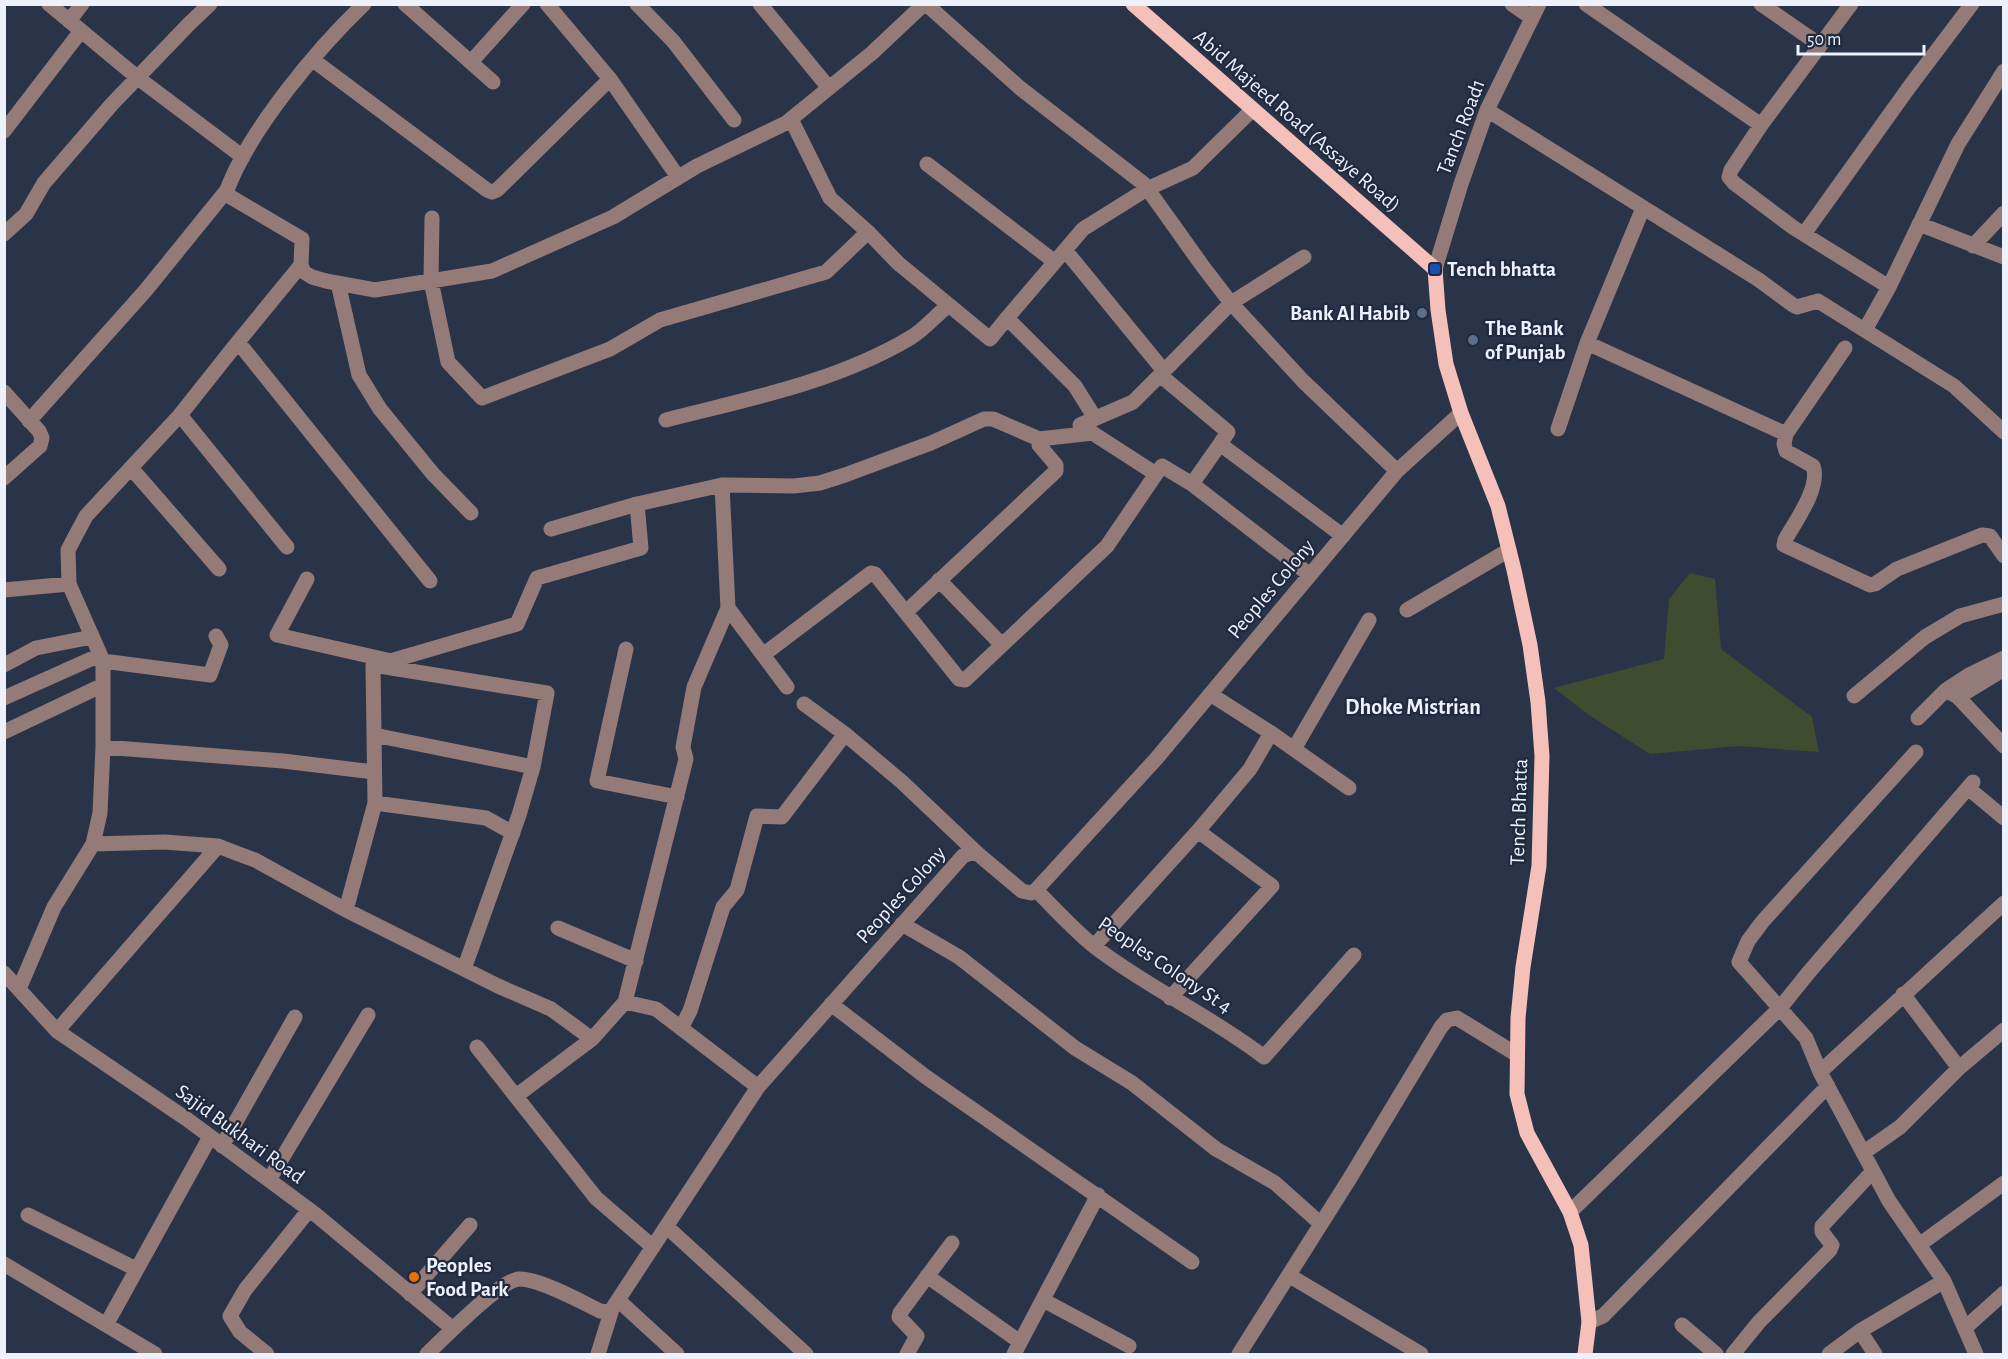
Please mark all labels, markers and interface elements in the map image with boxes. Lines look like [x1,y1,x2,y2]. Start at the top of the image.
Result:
scale bar [1798,18,1924,56]
street label: Abid Majeed Road (Assaye Road) [1190,26,1404,216]
text: 50 m [1807,31,1841,49]
street label: Tanch Road1 [1433,76,1489,178]
place label: Tench bhatta [1447,259,1556,280]
marker: Tench bhatta [1428,262,1442,276]
place label: Bank Al Habib [1290,303,1410,324]
marker: Bank Al Habib [1415,306,1429,320]
place label: The Bank of Punjab [1485,318,1566,363]
marker: The Bank of Punjab [1466,333,1480,347]
street label: Peoples Colony [1224,535,1318,643]
district label: Dhoke Mistrian [1345,696,1481,718]
street label: Tench Bhatta [1507,758,1531,866]
street label: Peoples Colony [852,842,950,947]
street label: Peoples Colony St 4 [1094,913,1236,1017]
street label: Sajid Bukhari Road [172,1080,308,1188]
place label: Peoples Food Park [426,1255,509,1300]
marker: Peoples Food Park [407,1270,421,1284]

